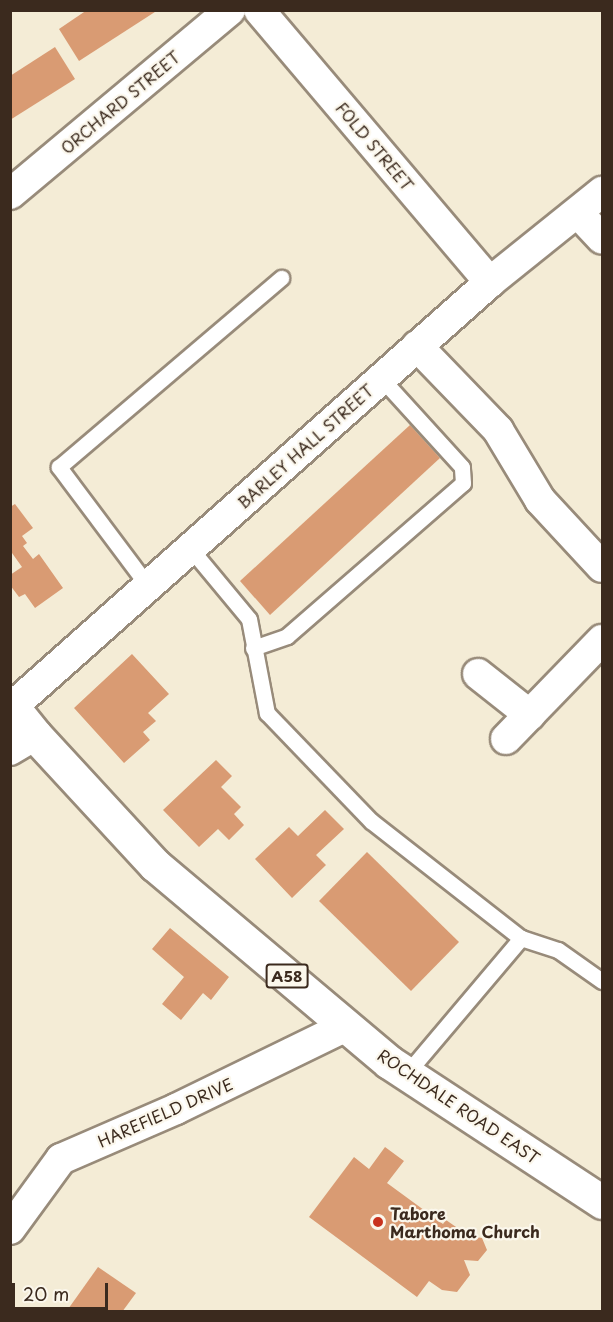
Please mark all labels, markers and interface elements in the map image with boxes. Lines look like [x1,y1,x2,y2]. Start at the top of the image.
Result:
street label: ORCHARD STREET [55,46,185,158]
street label: FOLD STREET [332,97,418,195]
street label: BARLEY HALL STREET [232,379,378,513]
road number: A58 [264,964,310,988]
street label: ROCHDALE ROAD EAST [373,1044,545,1168]
street label: HAREFIELD DRIVE [95,1074,235,1150]
place label: Tabore Marthoma Church [390,1203,540,1241]
marker: Tabore Marthoma Church [371,1215,385,1229]
scale bar [15,1271,111,1309]
text: 20 m [23,1280,69,1307]

